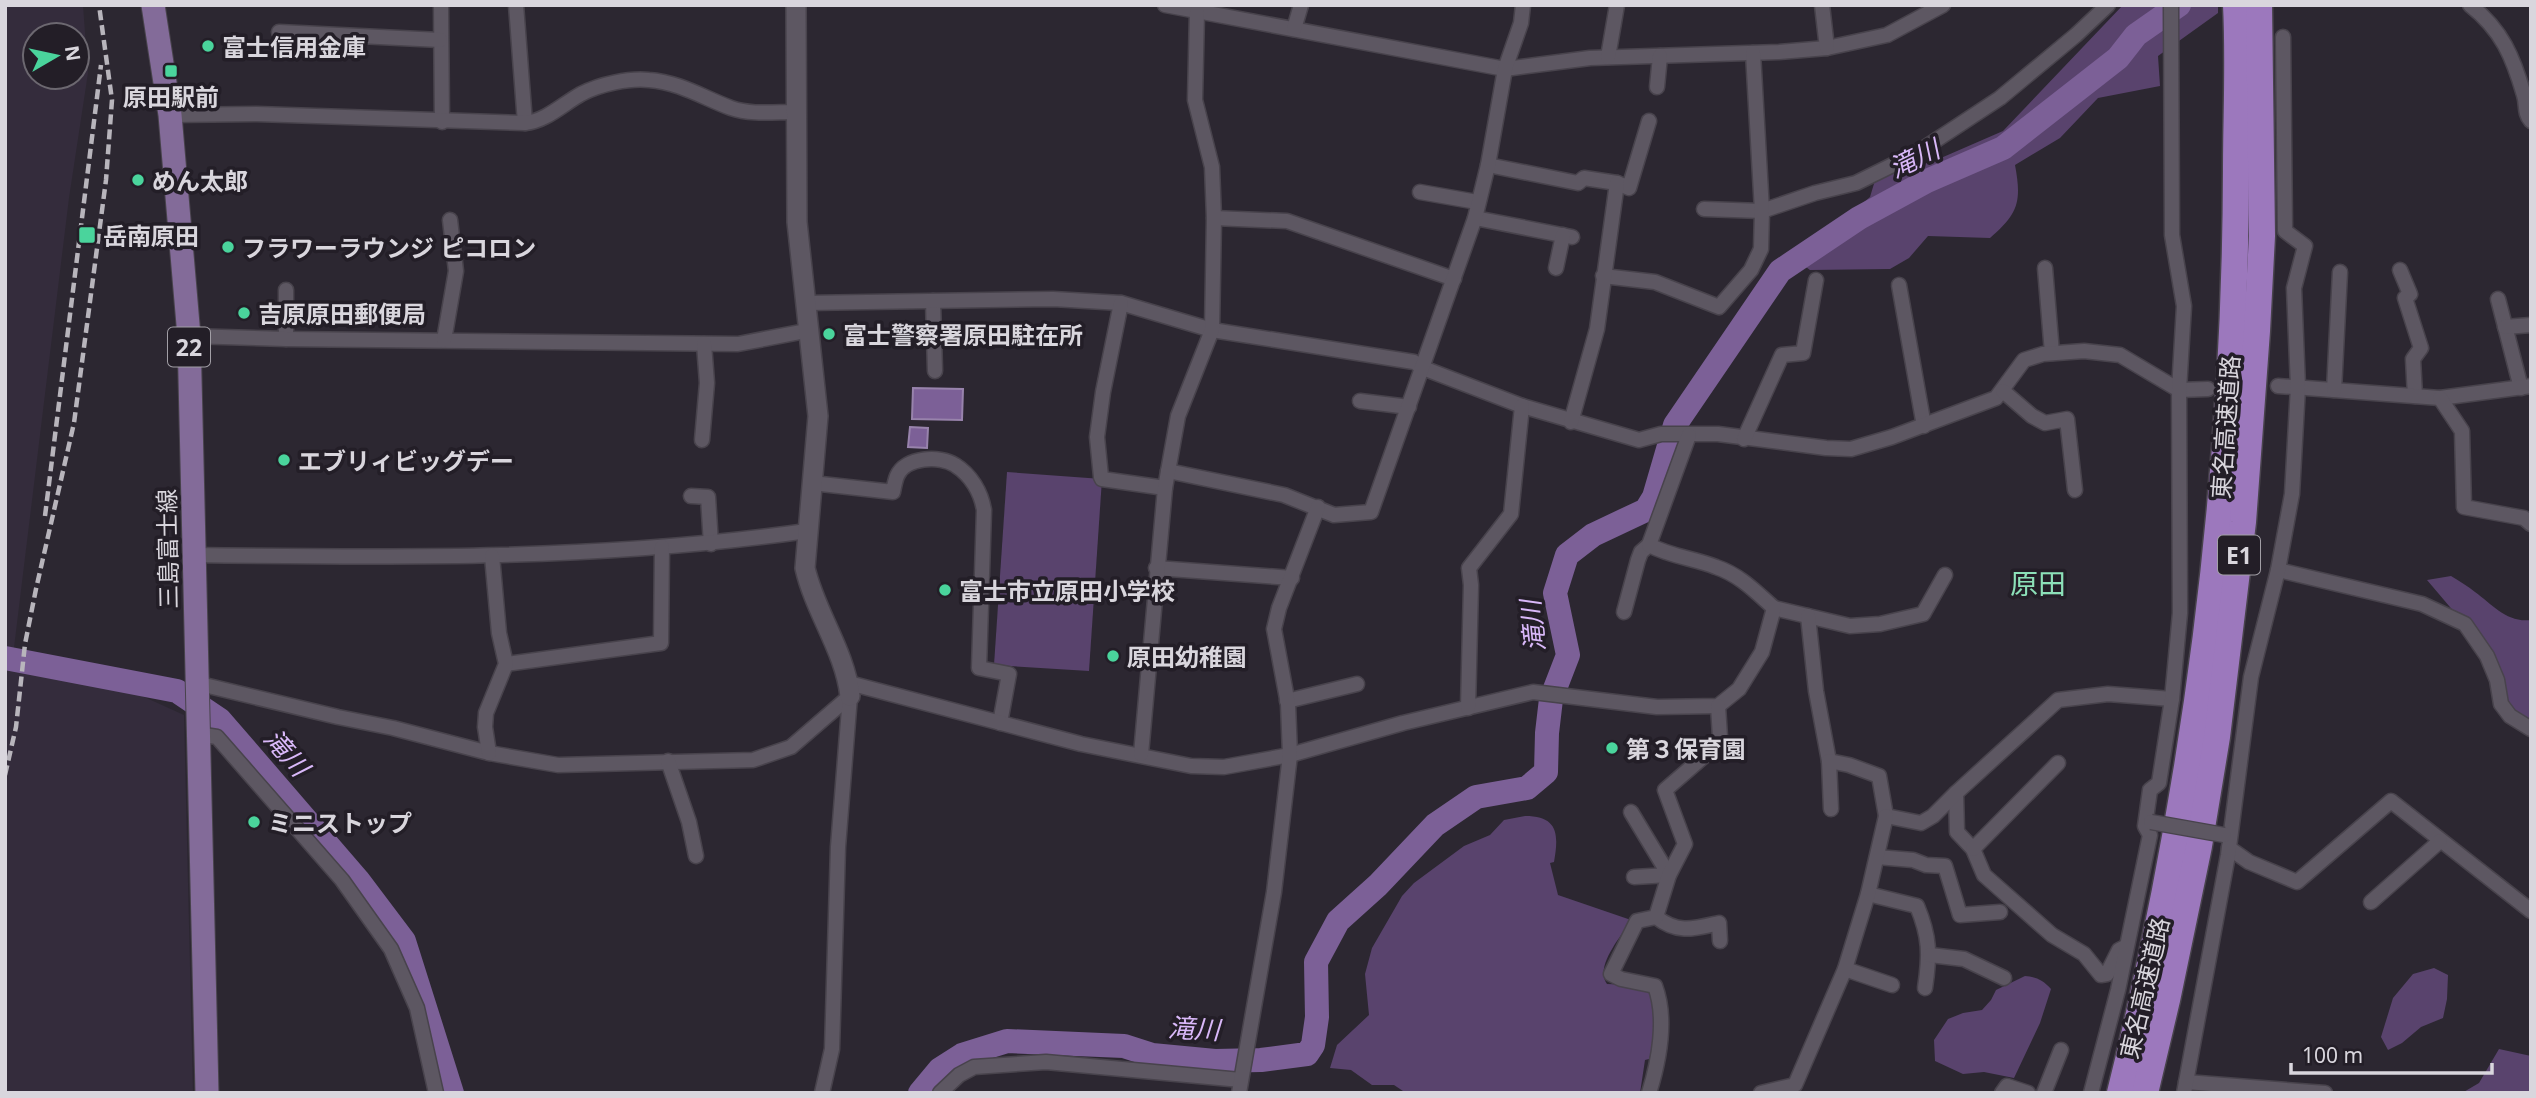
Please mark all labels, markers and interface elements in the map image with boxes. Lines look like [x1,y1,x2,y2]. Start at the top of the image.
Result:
north arrow [21,21,91,91]
place label: 富士信用金庫 [222,30,366,63]
marker: 富士信用金庫 [200,38,216,54]
text: N [59,44,87,63]
marker: 原田駅前 [163,63,179,79]
place label: 原田駅前 [123,80,219,113]
water label: 滝川 [1883,129,1948,186]
place label: めん太郎 [152,164,248,197]
marker: めん太郎 [130,172,146,188]
place label: 岳南原田 [103,219,199,252]
marker: 岳南原田 [77,225,97,245]
place label: フラワーラウンジ ピコロン [242,231,536,264]
marker: フラワーラウンジ ピコロン [220,239,236,255]
place label: 吉原原田郵便局 [258,297,426,330]
marker: 吉原原田郵便局 [236,305,252,321]
place label: 富士警察署原田駐在所 [843,318,1083,351]
marker: 富士警察署原田駐在所 [821,326,837,342]
road number: 22 [168,328,210,366]
street label: 東名高速道路 [2204,354,2246,500]
place label: エブリィビッグデー [298,444,514,477]
marker: エブリィビッグデー [276,452,292,468]
street label: 三島富士線 [149,489,185,609]
road number: E1 [2218,536,2260,575]
district label: 原田 [2010,564,2066,602]
place label: 富士市立原田小学校 [959,574,1175,607]
marker: 富士市立原田小学校 [937,582,953,598]
water label: 滝川 [1511,595,1553,654]
place label: 原田幼稚園 [1127,640,1247,673]
marker: 原田幼稚園 [1105,648,1121,664]
water label: 滝川 [256,721,320,786]
place label: 第３保育園 [1626,732,1746,765]
marker: 第３保育園 [1604,740,1620,756]
place label: ミニストップ [268,806,412,839]
marker: ミニストップ [246,814,262,830]
street label: 東名高速道路 [2112,914,2176,1062]
water label: 滝川 [1167,1009,1224,1047]
scale bar [2291,1032,2492,1076]
text: 100 m [2302,1041,2363,1069]

